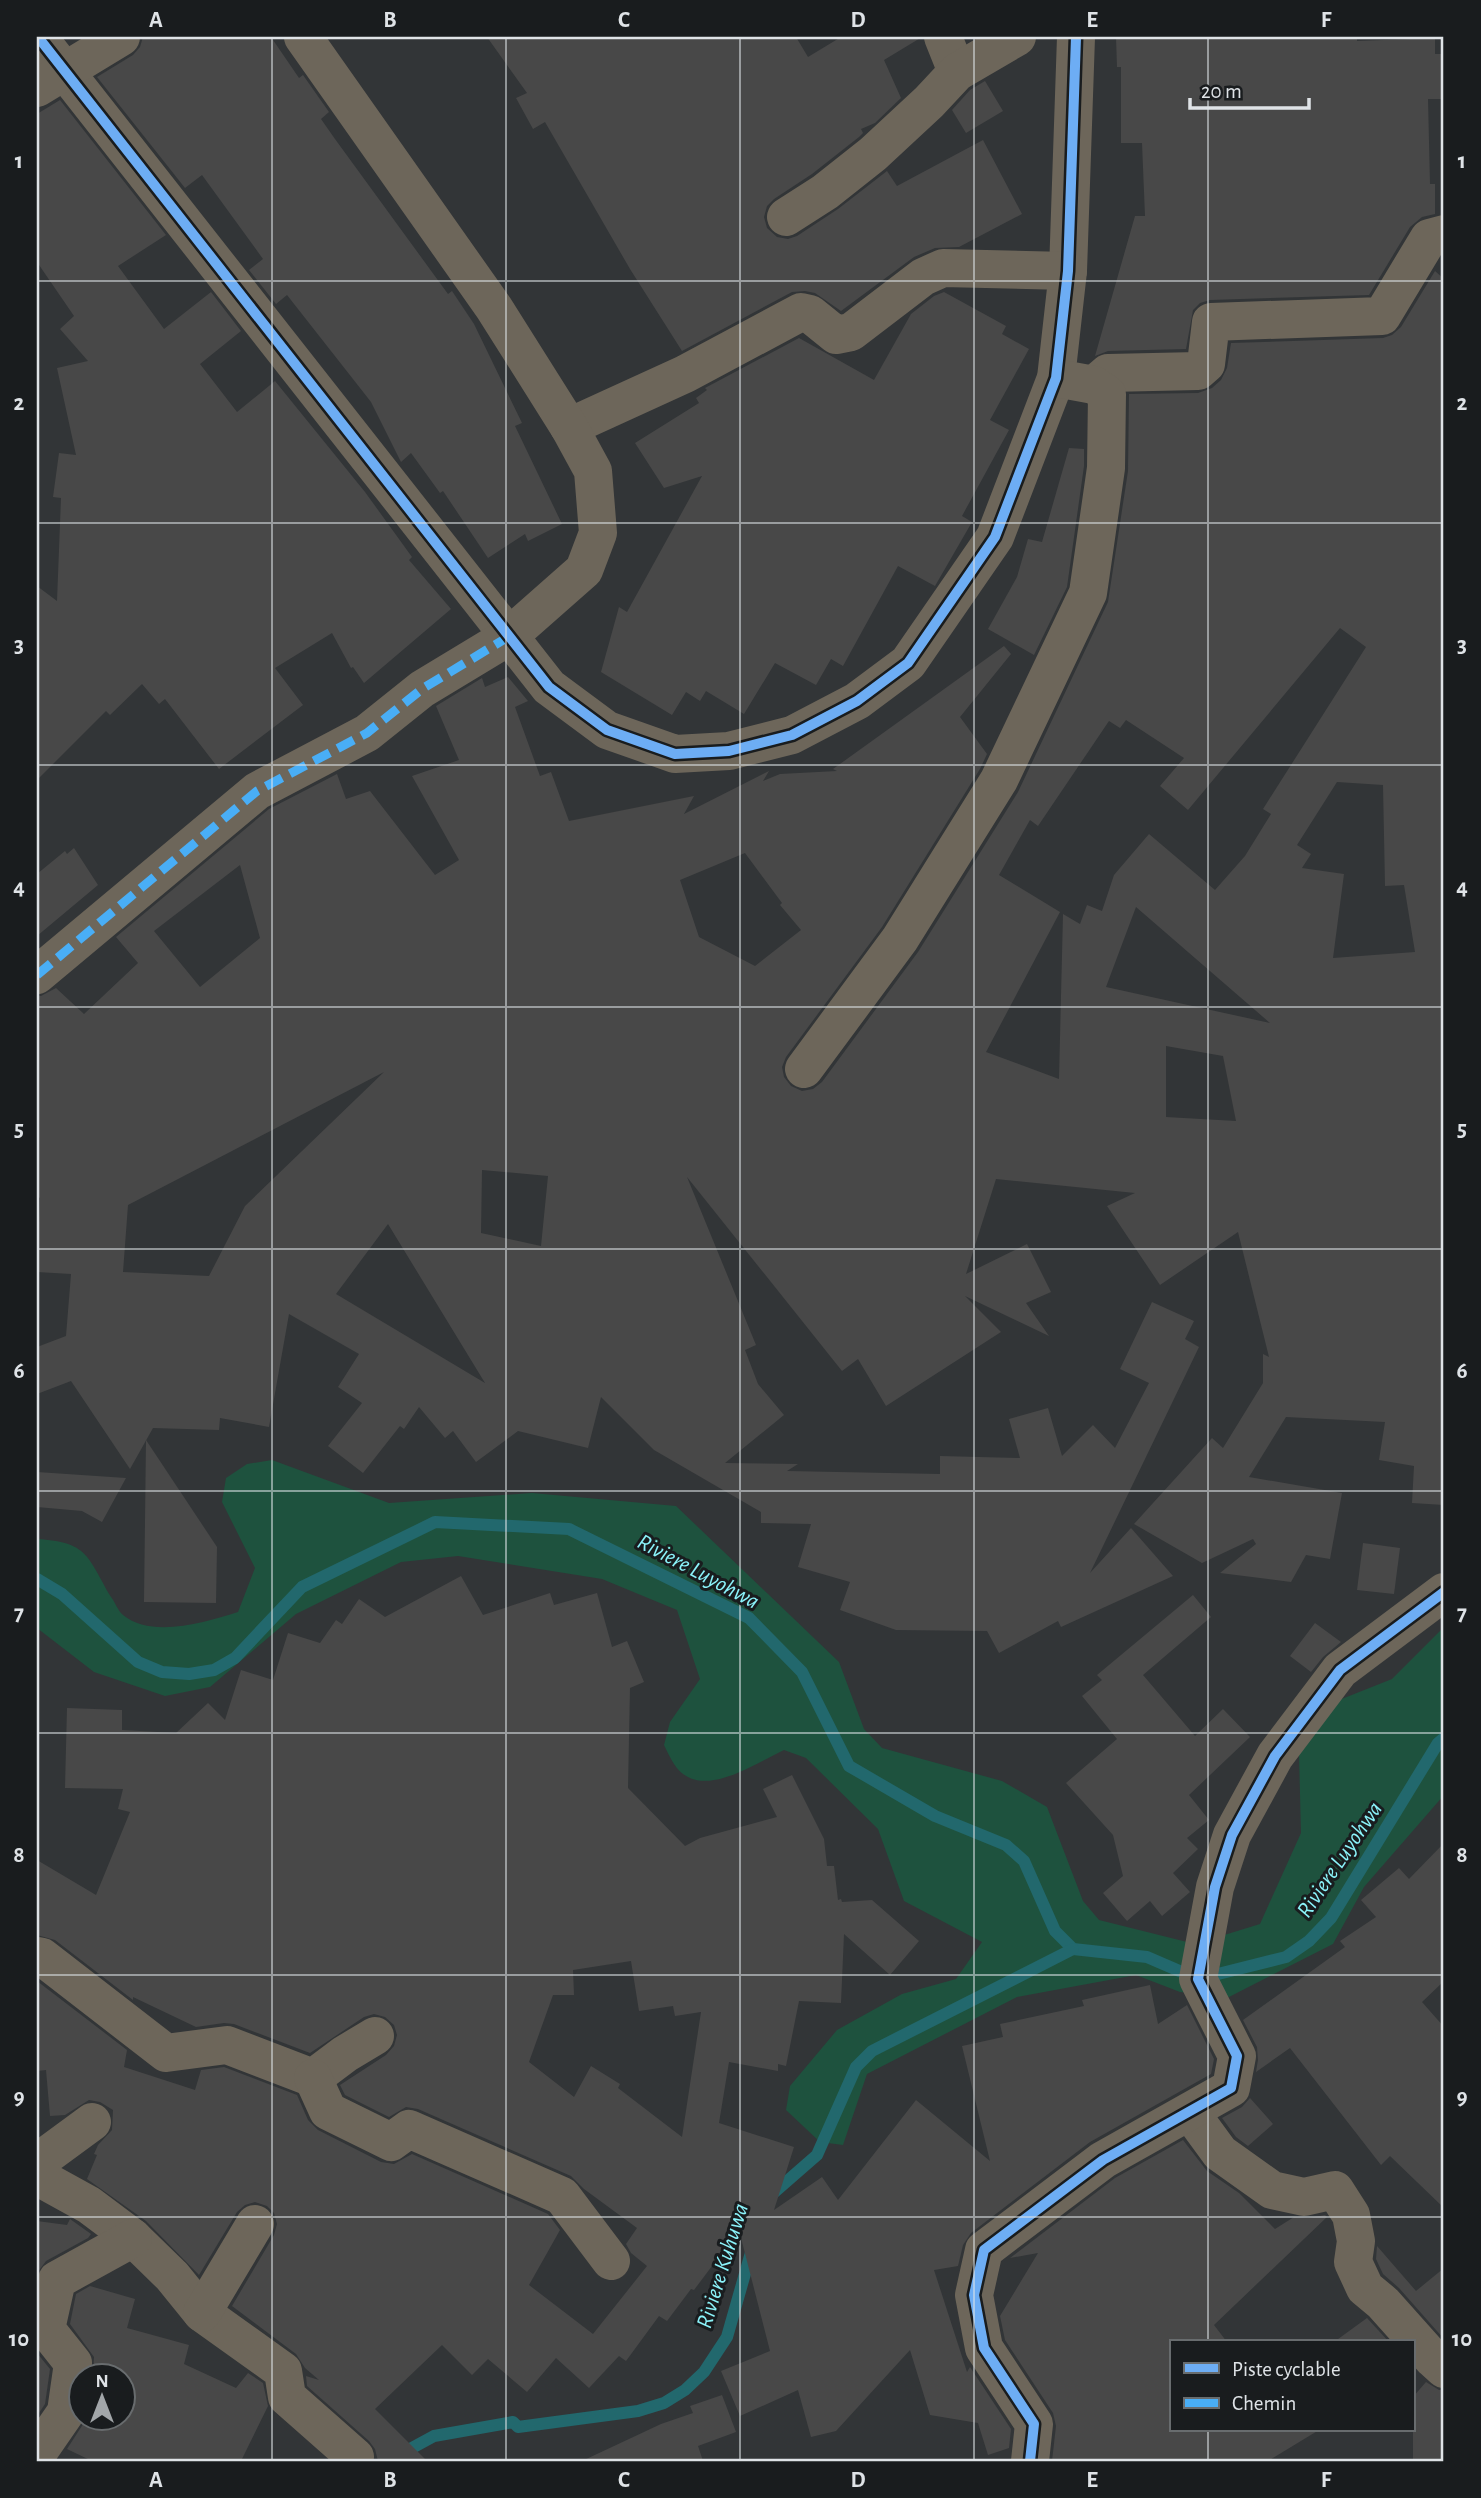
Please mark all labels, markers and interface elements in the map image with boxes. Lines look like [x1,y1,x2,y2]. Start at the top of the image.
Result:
text: A [149,9,163,32]
text: B [383,9,397,32]
text: C [618,9,630,32]
text: D [850,9,866,32]
text: E [1086,9,1098,32]
text: F [1321,9,1332,32]
scale bar [1190,66,1310,110]
text: 20 m [1201,81,1242,102]
text: 1 [15,150,23,173]
text: 1 [1458,150,1466,173]
text: 2 [14,392,25,415]
text: 2 [1457,392,1468,415]
text: 3 [14,634,24,657]
text: 3 [1457,634,1467,657]
text: 4 [13,876,25,899]
text: 4 [1456,876,1468,899]
text: 5 [14,1118,24,1141]
text: 5 [1457,1118,1467,1141]
text: 6 [13,1360,25,1383]
text: 6 [1456,1360,1468,1383]
water label: Riviere Luyohwa [633,1530,763,1614]
text: 7 [14,1602,24,1625]
text: 7 [1457,1602,1467,1625]
water label: Riviere Luyohwa [1293,1798,1387,1922]
text: 8 [13,1844,25,1867]
text: 8 [1456,1844,1468,1867]
text: 9 [13,2086,25,2109]
text: 9 [1456,2086,1468,2109]
water label: Riviere Kuhuwa [693,2201,753,2331]
text: 10 [9,2328,29,2351]
text: 10 [1452,2328,1472,2351]
legend [1170,2340,1414,2432]
text: Piste cyclable [1232,2359,1341,2380]
north arrow [66,2362,136,2432]
text: N [95,2372,109,2391]
text: Chemin [1232,2393,1296,2414]
text: A [149,2469,163,2492]
text: B [383,2469,397,2492]
text: C [618,2469,630,2492]
text: D [850,2469,866,2492]
text: E [1086,2469,1098,2492]
text: F [1321,2469,1332,2492]

